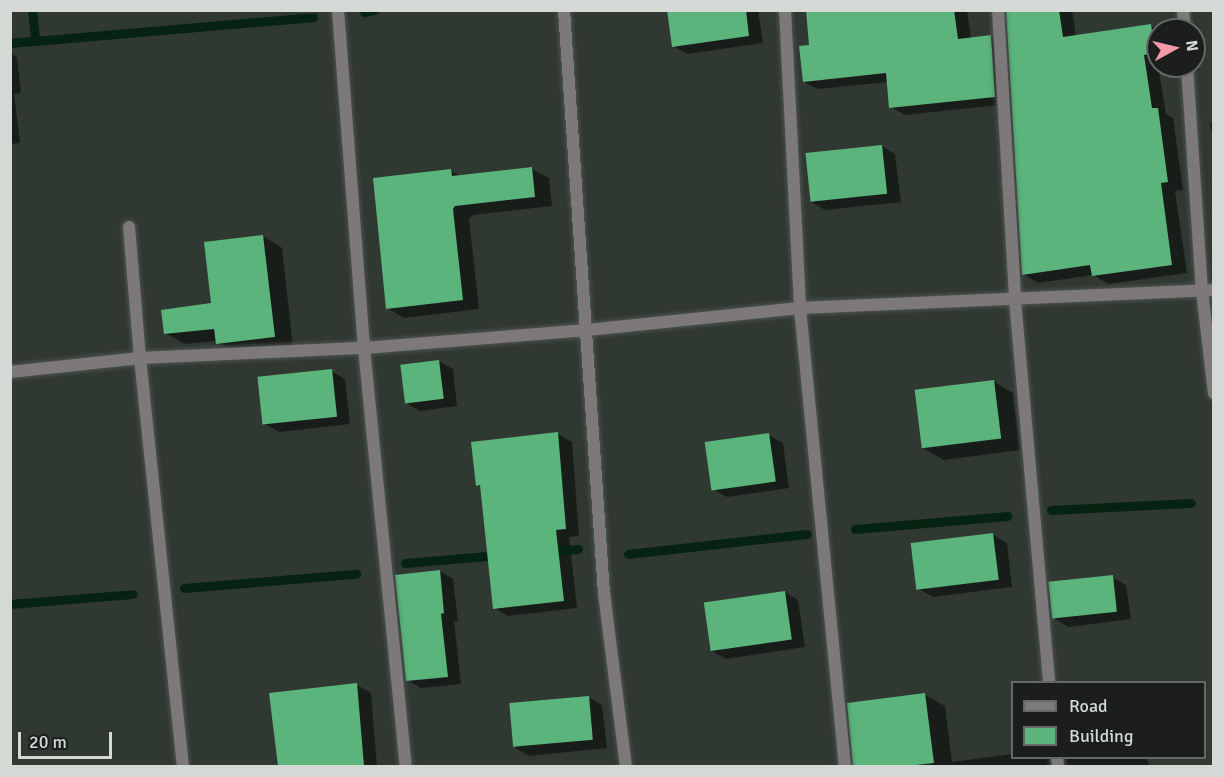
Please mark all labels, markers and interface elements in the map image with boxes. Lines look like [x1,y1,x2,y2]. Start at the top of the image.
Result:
north arrow [1146,18,1206,78]
text: N [1181,39,1203,53]
legend [1011,681,1206,759]
text: Road [1069,695,1108,717]
scale bar [21,720,116,758]
text: Building [1069,725,1133,747]
text: 20 m [29,731,67,753]

